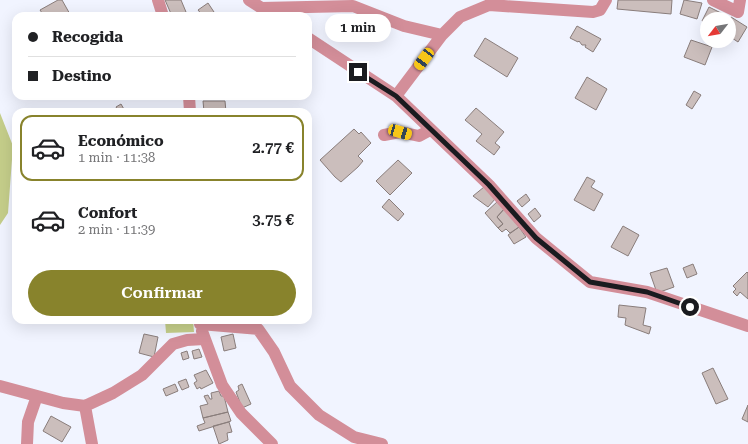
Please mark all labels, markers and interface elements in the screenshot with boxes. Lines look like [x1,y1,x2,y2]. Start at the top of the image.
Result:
north arrow [700,12,736,48]
map controls [700,12,736,48]
callout: 1 min [325,14,391,42]
text: 1 min [340,20,376,35]
text: Recogida [52,28,123,46]
car [412,46,436,72]
route end [349,63,367,81]
text: Destino [52,67,111,85]
car [387,123,413,141]
icon: car [30,130,66,166]
text: Económico [78,132,164,150]
text: 2.77 € [252,139,294,157]
text: 1 min · 11:38 [78,150,155,165]
icon: car [30,202,66,238]
text: Confort [78,204,137,222]
text: 3.75 € [252,211,294,229]
text: 2 min · 11:39 [78,222,155,237]
button: Confirmar [28,270,296,316]
route start [681,298,699,316]

